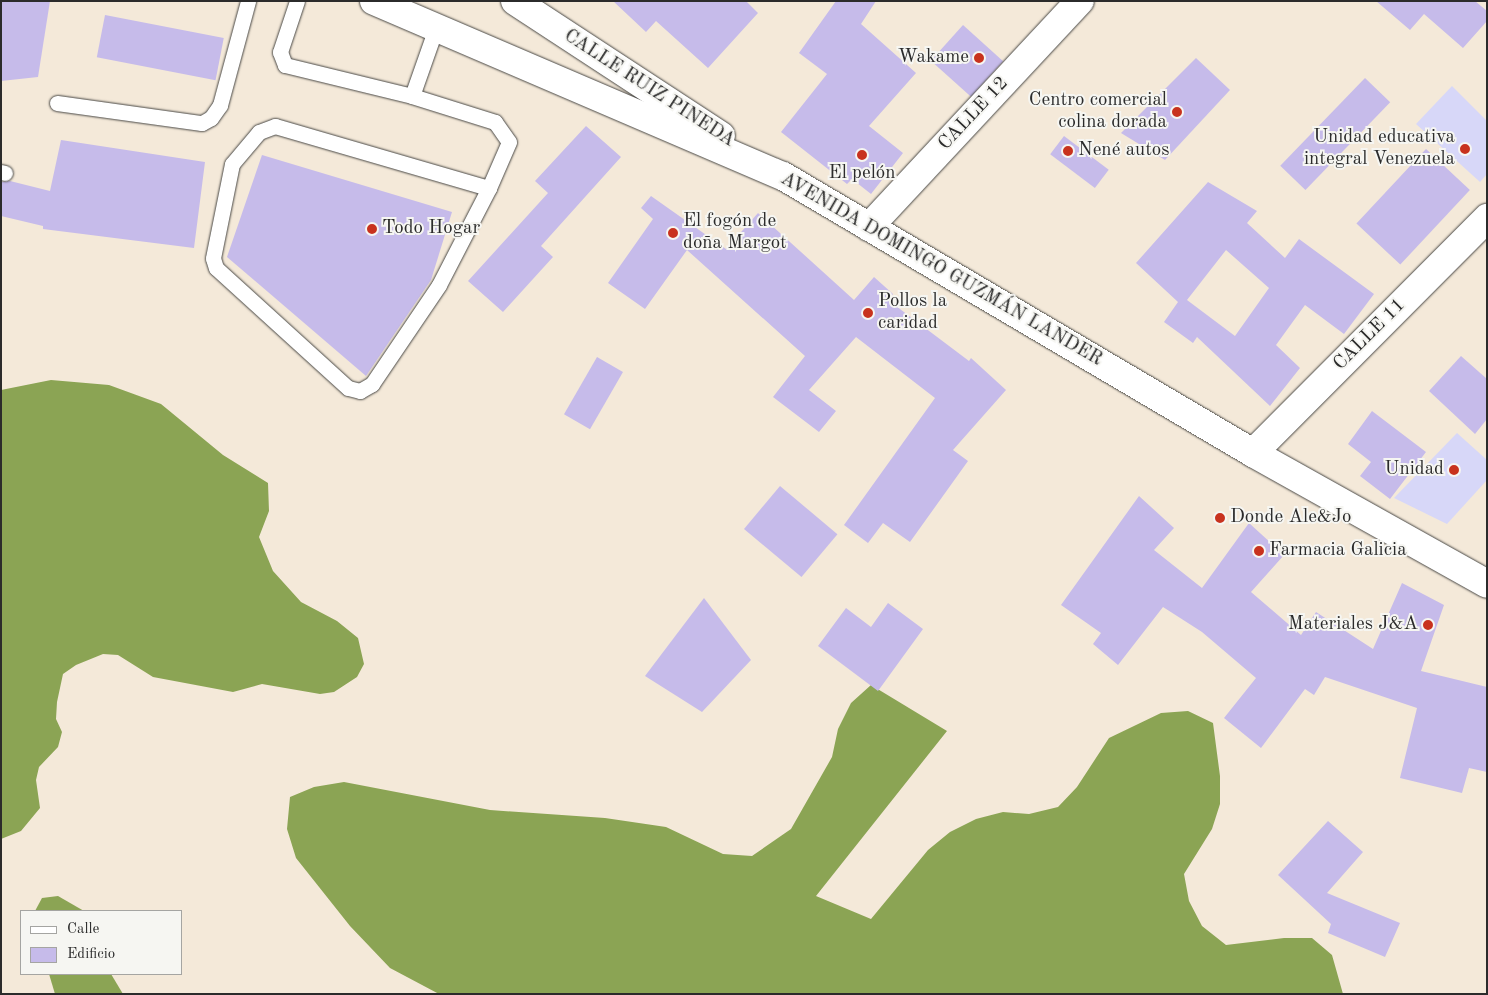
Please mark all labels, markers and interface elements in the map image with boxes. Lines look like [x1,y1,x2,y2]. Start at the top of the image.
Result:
street label: CALLE RUIZ PINEDA [559,25,739,153]
place label: Wakame [898,47,969,69]
marker: Wakame [973,52,985,64]
street label: CALLE 12 [934,73,1014,155]
place label: Centro comercial colina dorada [1029,90,1167,134]
marker: Centro comercial colina dorada [1171,106,1183,118]
place label: Unidad educativa integral Venezuela [1304,127,1455,171]
place label: Nené autos [1078,140,1170,162]
marker: Unidad educativa integral Venezuela [1459,143,1471,155]
marker: Nené autos [1062,145,1074,157]
marker: El pelón [856,149,868,161]
place label: El pelón [829,163,895,185]
street label: AVENIDA DOMINGO GUZMÁN LANDER [776,168,1106,372]
place label: El fogón de doña Margot [683,211,787,255]
place label: Todo Hogar [382,218,480,240]
marker: Todo Hogar [366,223,378,235]
marker: El fogón de doña Margot [667,227,679,239]
place label: Pollos la caridad [878,291,947,335]
street label: CALLE 11 [1329,294,1411,376]
marker: Pollos la caridad [862,307,874,319]
place label: Unidad [1385,459,1444,481]
marker: Unidad [1448,464,1460,476]
place label: Donde Ale&Jo [1230,507,1351,529]
marker: Donde Ale&Jo [1214,512,1226,524]
place label: Farmacia Galicia [1269,540,1407,562]
marker: Farmacia Galicia [1253,545,1265,557]
place label: Materiales J&A [1288,614,1418,636]
marker: Materiales J&A [1422,619,1434,631]
legend [20,910,182,975]
text: Calle [67,922,99,937]
text: Edificio [67,947,115,962]

